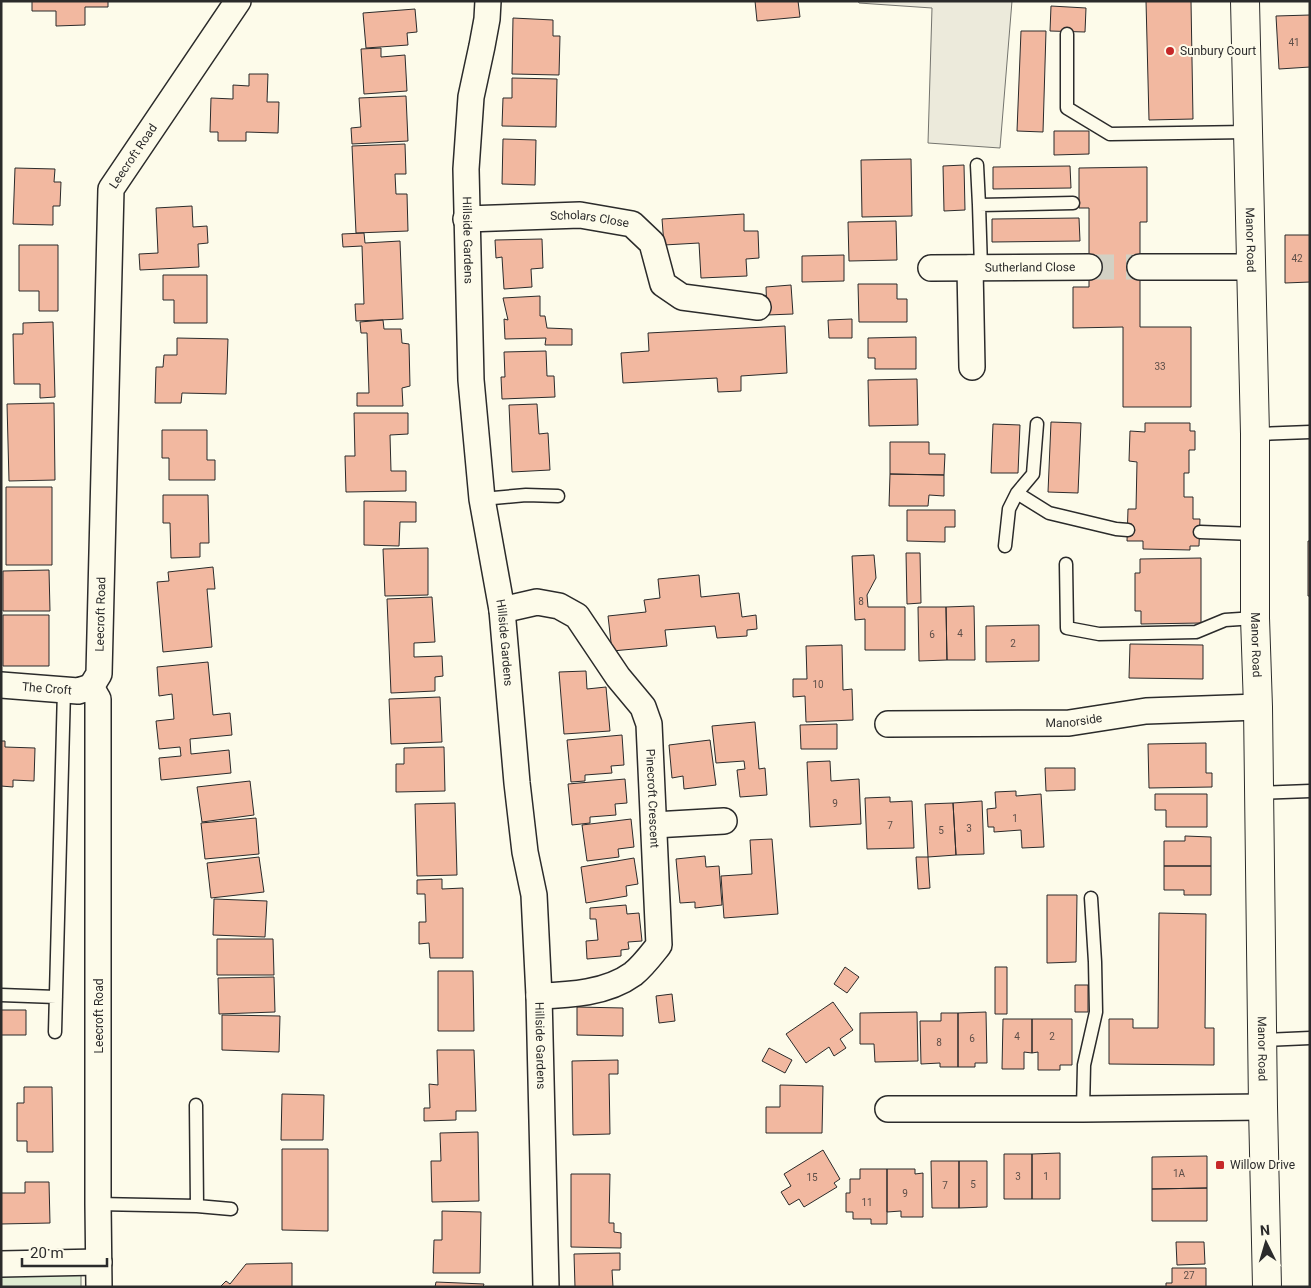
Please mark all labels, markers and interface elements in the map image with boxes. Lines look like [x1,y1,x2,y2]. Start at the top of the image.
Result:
house number: 41 [1288,37,1300,48]
place label: Sunbury Court [1180,44,1256,58]
marker: Sunbury Court [1164,45,1176,57]
street label: Leecroft Road [106,121,160,191]
street label: Hillside Gardens [460,196,476,284]
street label: Manor Road [1243,207,1258,273]
street label: Scholars Close [550,208,630,230]
house number: 42 [1291,253,1303,264]
street label: Sutherland Close [985,260,1075,275]
house number: 33 [1154,361,1166,372]
street label: Leecroft Road [93,577,108,652]
house number: 8 [858,596,864,607]
street label: Hillside Gardens [493,598,516,687]
street label: Manor Road [1248,612,1264,678]
house number: 4 [957,628,963,639]
house number: 6 [929,629,935,640]
house number: 2 [1010,638,1016,649]
house number: 10 [812,679,824,690]
street label: The Croft [21,680,72,697]
street label: Manorside [1046,711,1103,730]
street label: Pinecroft Crescent [643,749,662,848]
house number: 9 [832,798,838,809]
house number: 1 [1012,813,1018,824]
house number: 7 [887,820,893,831]
house number: 3 [966,823,972,834]
house number: 5 [938,825,944,836]
street label: Leecroft Road [92,979,106,1053]
street label: Hillside Gardens [532,1002,548,1089]
street label: Manor Road [1255,1016,1270,1081]
house number: 4 [1014,1031,1020,1042]
house number: 2 [1049,1031,1055,1042]
house number: 6 [969,1033,975,1044]
house number: 8 [936,1037,942,1048]
place label: Willow Drive [1230,1158,1295,1172]
marker: Willow Drive [1214,1159,1226,1171]
house number: 1A [1173,1168,1186,1179]
house number: 3 [1015,1171,1021,1182]
house number: 1 [1043,1171,1049,1182]
house number: 15 [806,1172,818,1183]
house number: 5 [970,1179,976,1190]
house number: 7 [942,1180,948,1191]
house number: 9 [902,1188,908,1199]
house number: 11 [861,1197,873,1208]
north arrow [1241,1218,1291,1268]
text: N [1259,1222,1270,1238]
scale bar [22,1236,108,1268]
text: 20 m [30,1244,64,1262]
house number: 27 [1183,1270,1195,1281]

